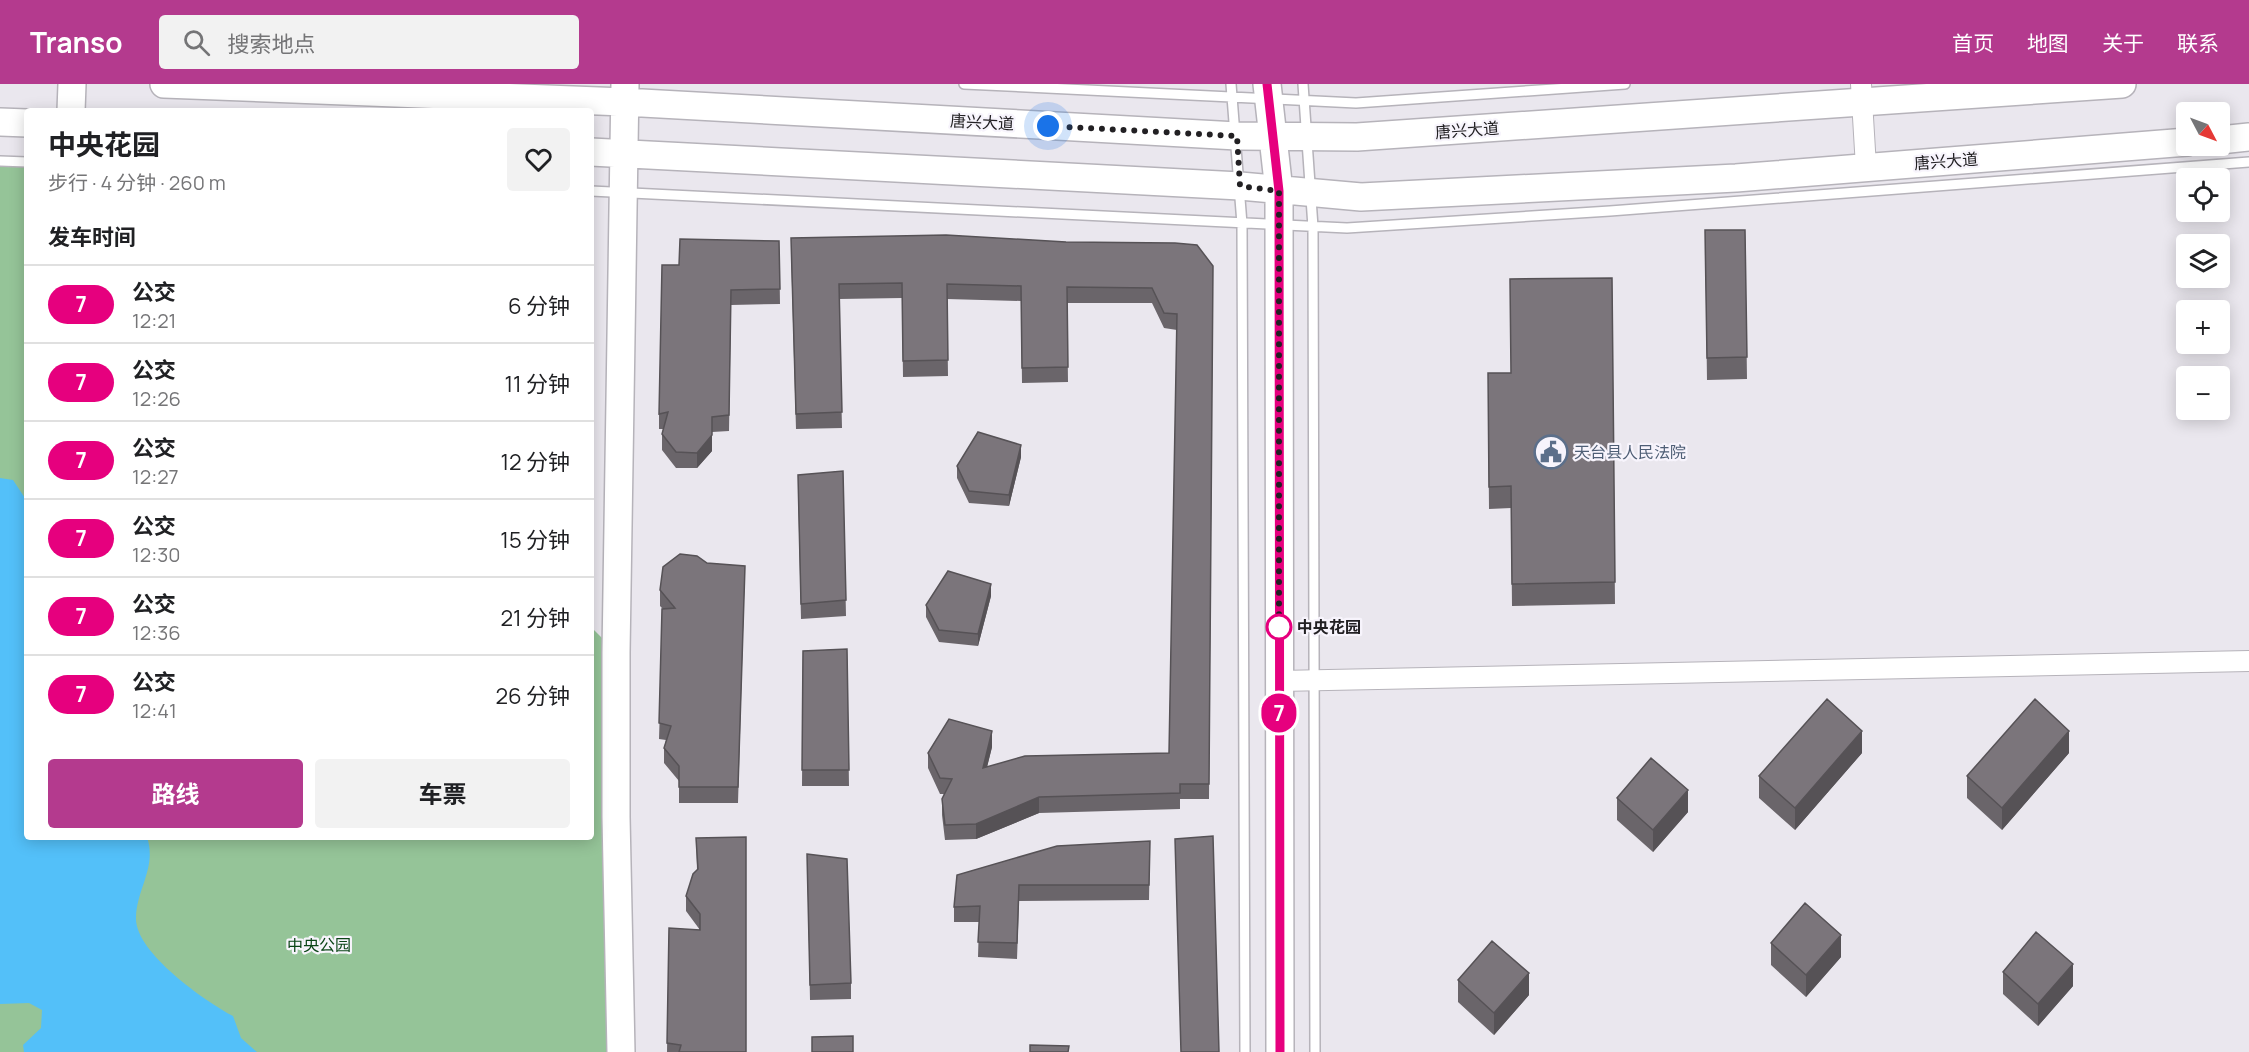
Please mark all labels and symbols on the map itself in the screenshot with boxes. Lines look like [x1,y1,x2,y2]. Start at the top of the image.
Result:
north arrow [2176,102,2230,156]
street label: 唐兴大道 [949,109,1015,135]
your location [1033,111,1063,141]
street label: 唐兴大道 [1434,117,1500,143]
street label: 唐兴大道 [1913,148,1979,174]
public building icon: 天台县人民法院 [1533,434,1569,470]
place label: 天台县人民法院 [1574,441,1686,463]
marker: 中央花园 [1266,614,1292,640]
place label: 中央花园 [1297,616,1361,638]
line badge: 7 [1260,694,1298,732]
park label: 中央公园 [287,934,351,956]

